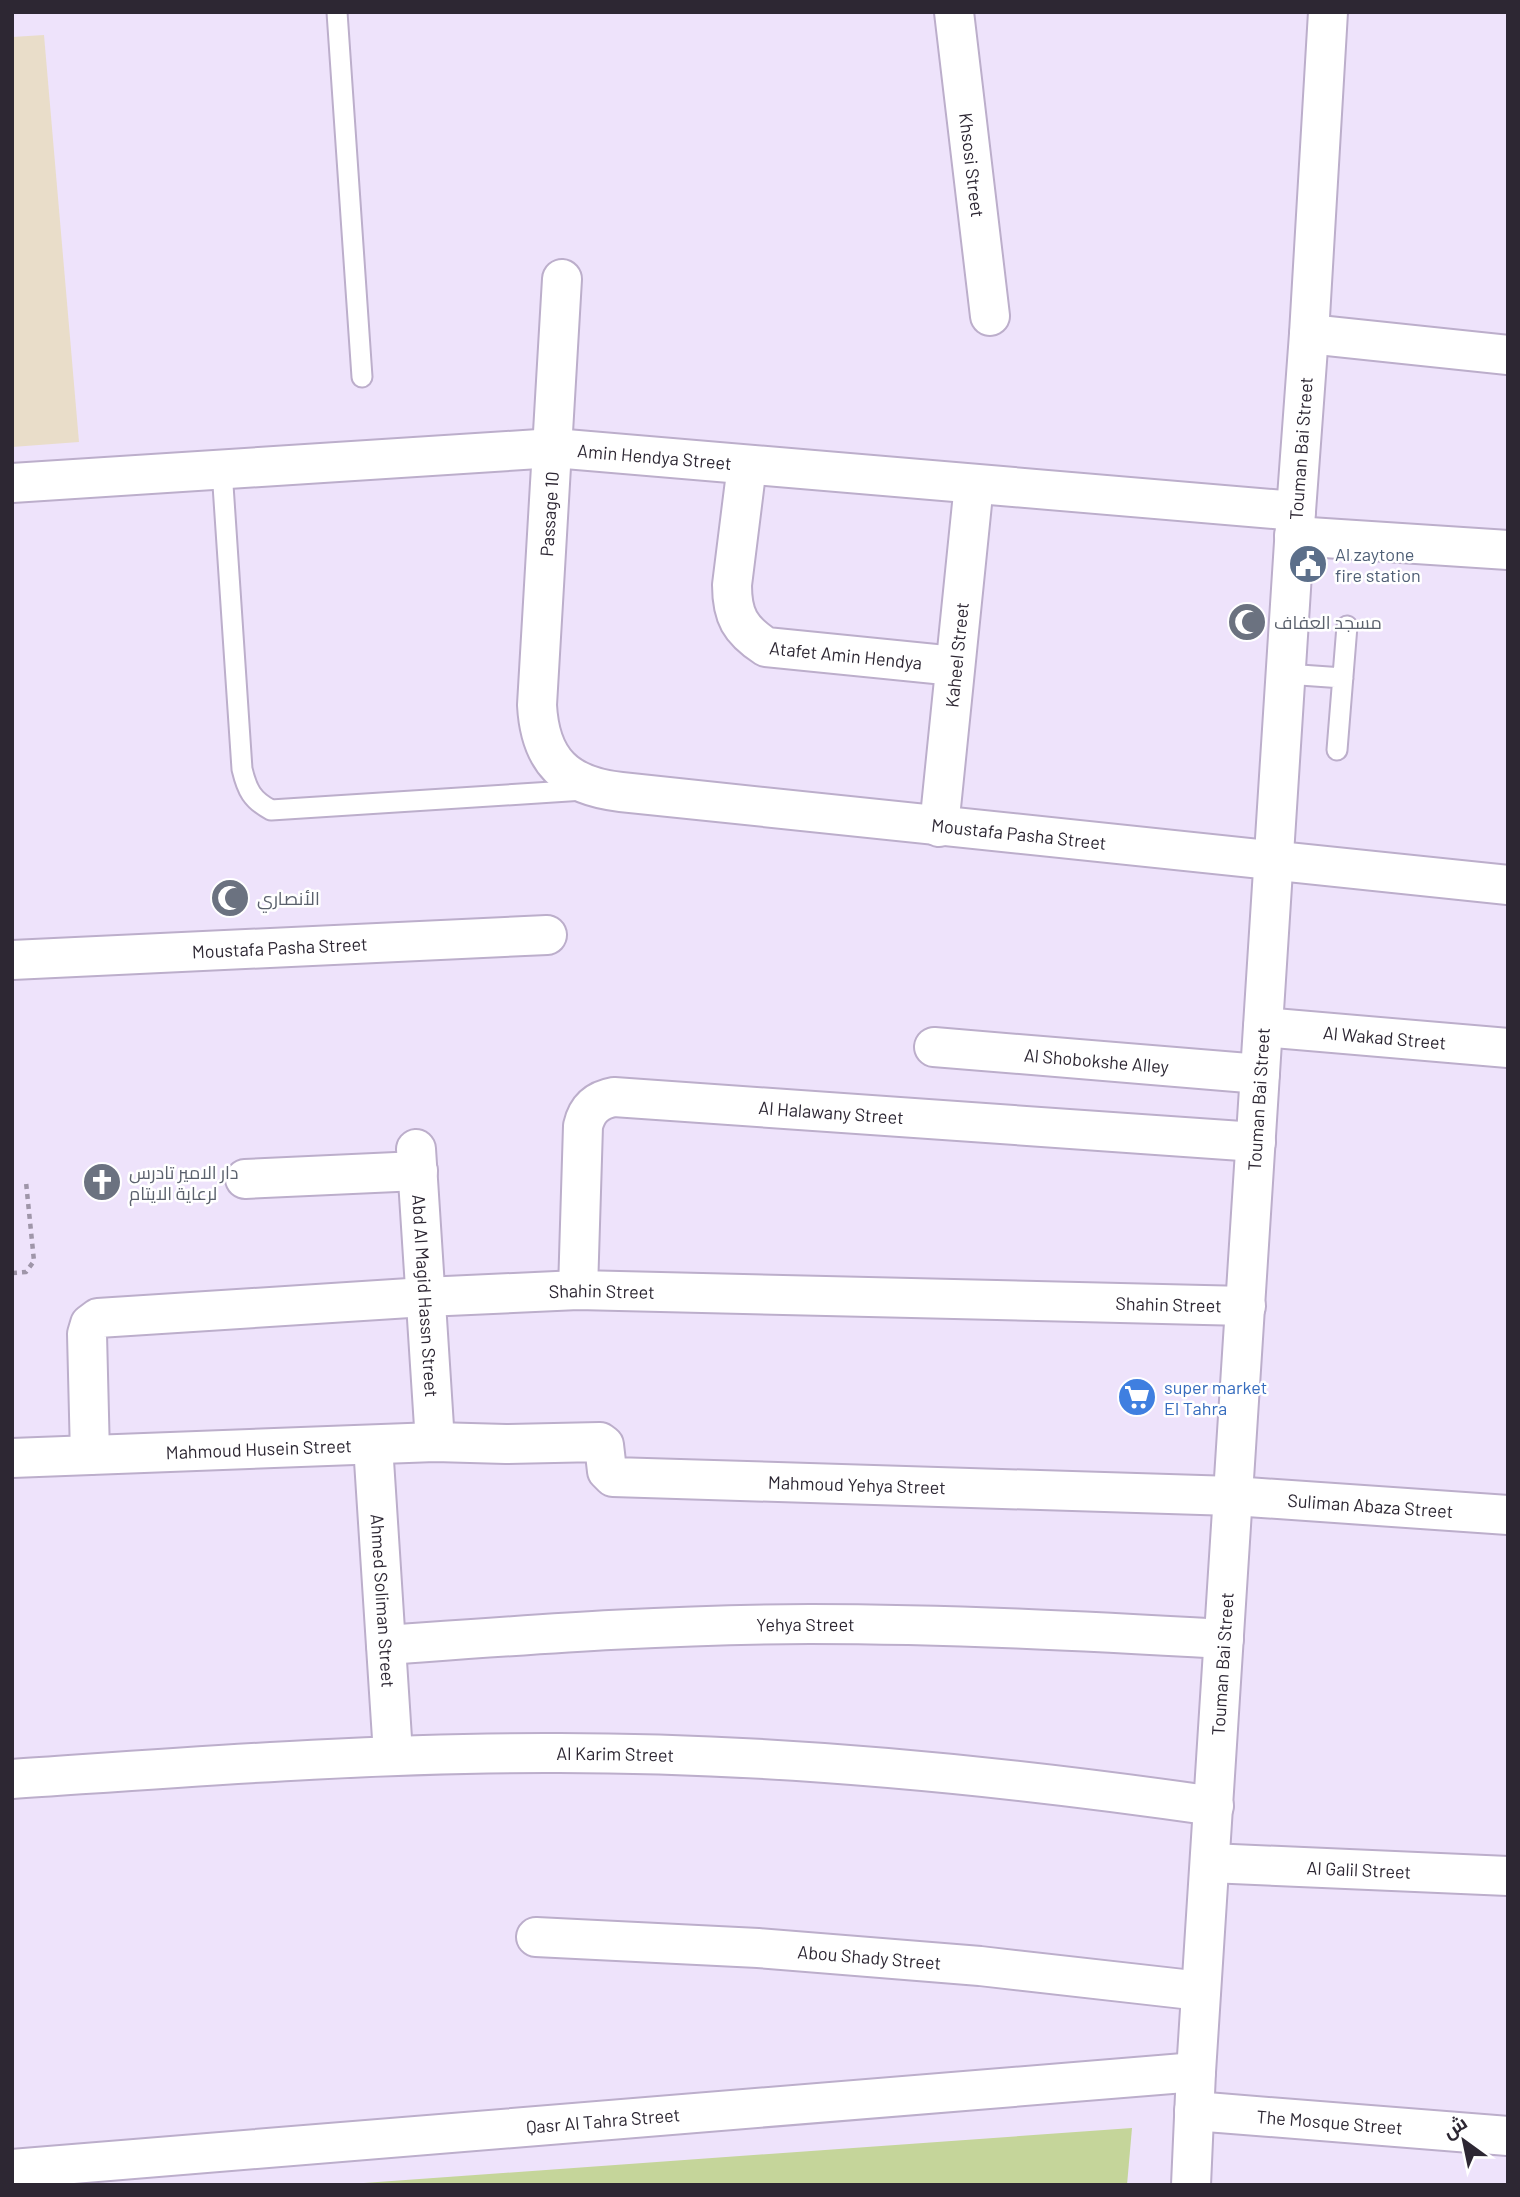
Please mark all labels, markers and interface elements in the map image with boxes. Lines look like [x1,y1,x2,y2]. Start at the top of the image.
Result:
street label: Khsosi Street [955,111,989,218]
street label: Touman Bai Street [1284,376,1317,521]
street label: Amin Hendya Street [577,439,732,474]
street label: Passage 10 [535,471,563,557]
public building icon: Al zaytone fire station [1287,543,1329,585]
place label: Al zaytone fire station [1335,543,1421,586]
street label: Kaheel Street [940,601,973,709]
mosque icon: مسجد العفاف [1226,601,1268,643]
place label: مسجد العفاف [1274,611,1382,633]
street label: Atafet Amin Hendya [768,636,923,674]
street label: Moustafa Pasha Street [930,814,1108,854]
mosque icon: الأنصاري [209,877,251,919]
place label: الأنصاري [257,887,320,913]
street label: Moustafa Pasha Street [191,932,368,963]
street label: Al Wakad Street [1322,1021,1447,1054]
street label: Touman Bai Street [1243,1027,1274,1171]
street label: Al Shobokshe Alley [1023,1043,1170,1077]
street label: Al Halawany Street [758,1096,904,1128]
church icon: دار الامير تادرس لرعاية الايتام [81,1161,123,1203]
place label: دار الامير تادرس لرعاية الايتام [129,1161,239,1206]
street label: Abd Al Magid Hassn Street [408,1194,443,1398]
street label: Shahin Street [548,1279,655,1303]
street label: Shahin Street [1115,1292,1222,1316]
supermarket icon: super market El Tahra [1116,1376,1158,1418]
place label: super market El Tahra [1164,1376,1267,1419]
street label: Mahmoud Husein Street [165,1434,352,1463]
street label: Mahmoud Yehya Street [768,1471,946,1498]
street label: Suliman Abaza Street [1287,1489,1454,1522]
street label: Ahmed Soliman Street [366,1513,400,1688]
street label: Touman Bai Street [1207,1592,1238,1736]
street label: Yehya Street [756,1613,855,1635]
street label: Al Karim Street [556,1742,674,1766]
street label: Al Galil Street [1306,1856,1412,1883]
street label: Abou Shady Street [797,1940,942,1974]
street label: Qasr Al Tahra Street [525,2103,681,2138]
street label: The Mosque Street [1256,2105,1403,2139]
north arrow [1429,2106,1499,2176]
text: ش [1438,2110,1472,2143]

